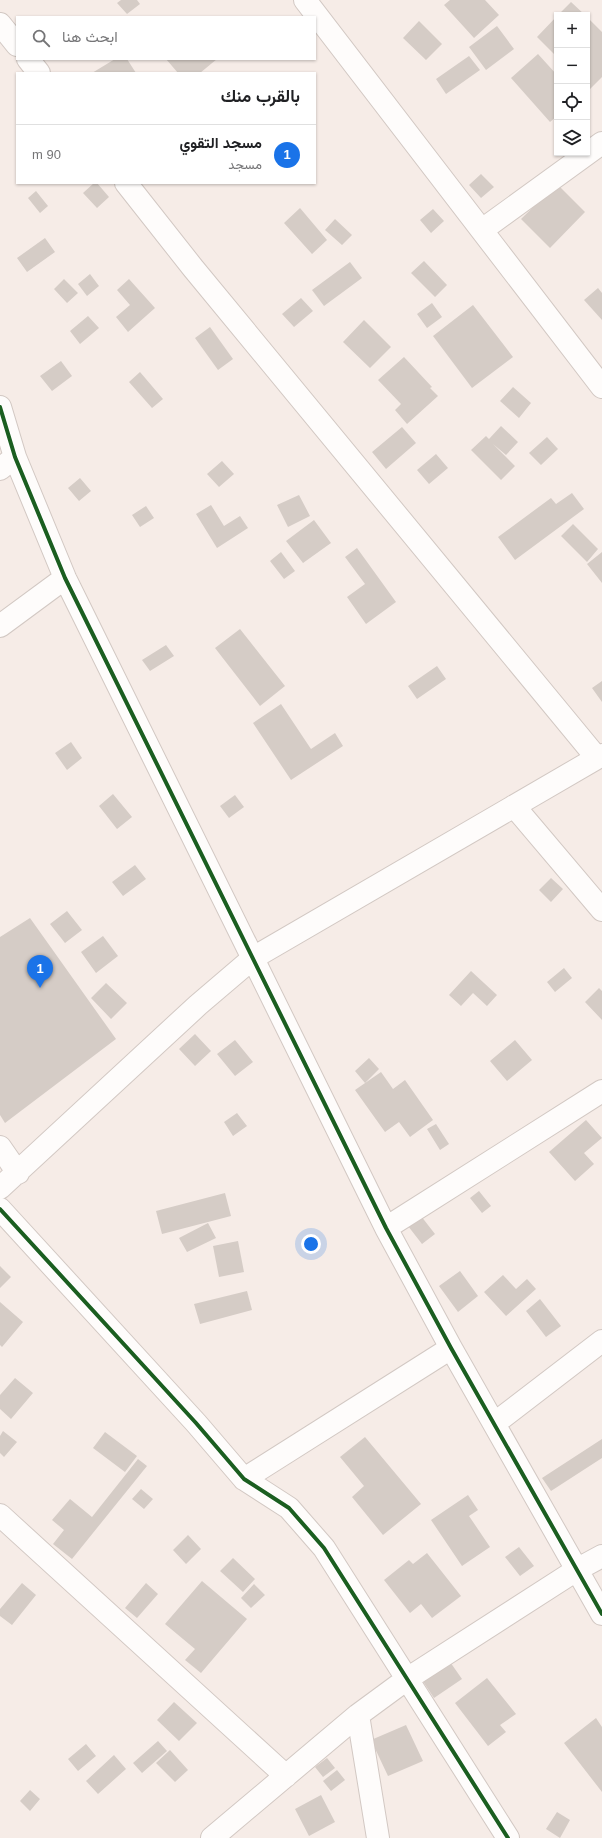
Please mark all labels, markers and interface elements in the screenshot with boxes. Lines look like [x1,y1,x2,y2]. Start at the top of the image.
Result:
map controls [554,12,590,156]
button: + [554,12,590,48]
search box [16,16,316,60]
icon: search [30,27,52,49]
text: ابحث هنا [62,28,118,45]
button: − [554,48,590,84]
button: locate [554,84,590,120]
text: بالقرب منك [221,87,300,106]
button: layers [554,120,590,156]
text: مسجد التقوي [179,134,262,151]
text: 90 m [32,147,61,162]
text: 1 [283,147,291,162]
text: مسجد [228,157,262,172]
pin: 1 [27,955,53,988]
your location [301,1234,321,1254]

